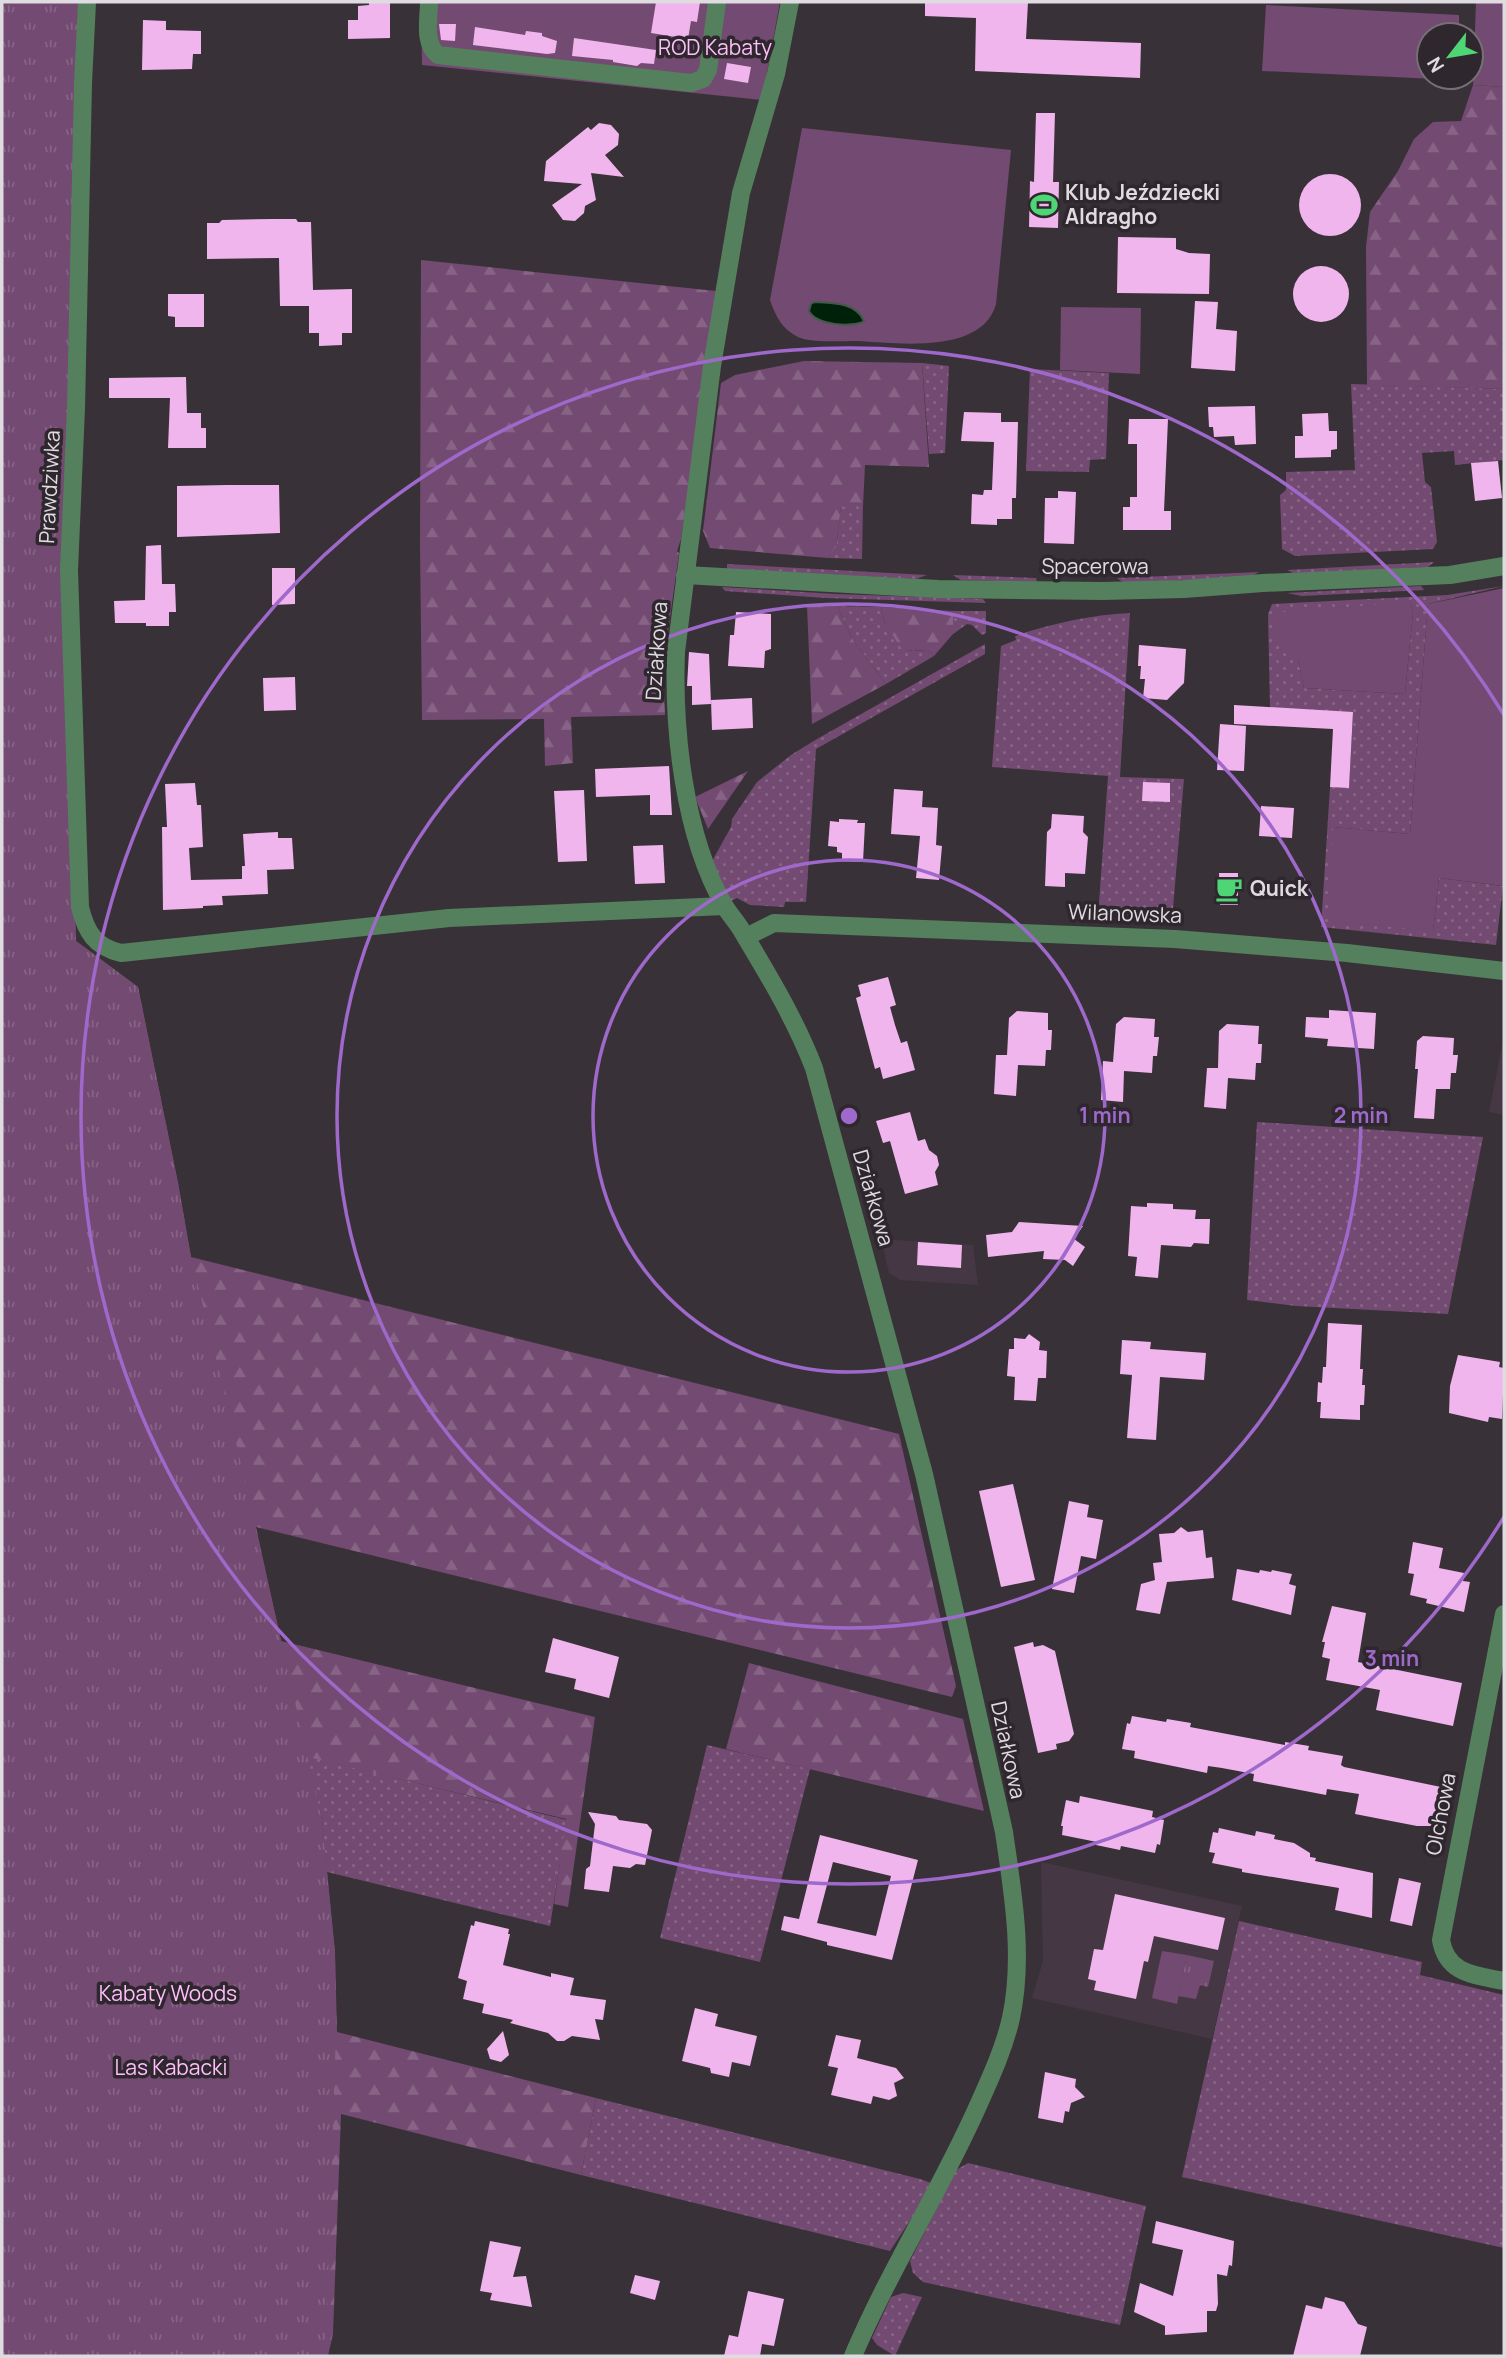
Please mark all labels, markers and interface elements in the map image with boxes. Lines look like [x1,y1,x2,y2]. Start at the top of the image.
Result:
north arrow [1415,21,1485,91]
park label: ROD Kabaty [658,33,772,61]
text: N [1421,52,1450,77]
place label: Klub Jeździecki Aldragho [1065,178,1220,230]
sports icon: Klub Jeździecki Aldragho [1029,190,1059,220]
street label: Prawdziwka [32,430,66,544]
street label: Spacerowa [1041,552,1149,580]
street label: Działkowa [639,601,673,701]
cafe icon: Quick [1214,874,1244,904]
place label: Quick [1250,874,1309,902]
street label: Wilanowska [1068,897,1182,929]
text: 1 min [1079,1101,1131,1129]
text: 2 min [1334,1101,1388,1129]
centre of rings [837,1104,861,1128]
street label: Działkowa [847,1146,901,1249]
text: 3 min [1365,1644,1419,1672]
street label: Działkowa [985,1698,1033,1801]
street label: Olchowa [1418,1770,1462,1857]
park label: Kabaty Woods [99,1979,237,2007]
park label: Las Kabacki [115,2053,227,2081]

